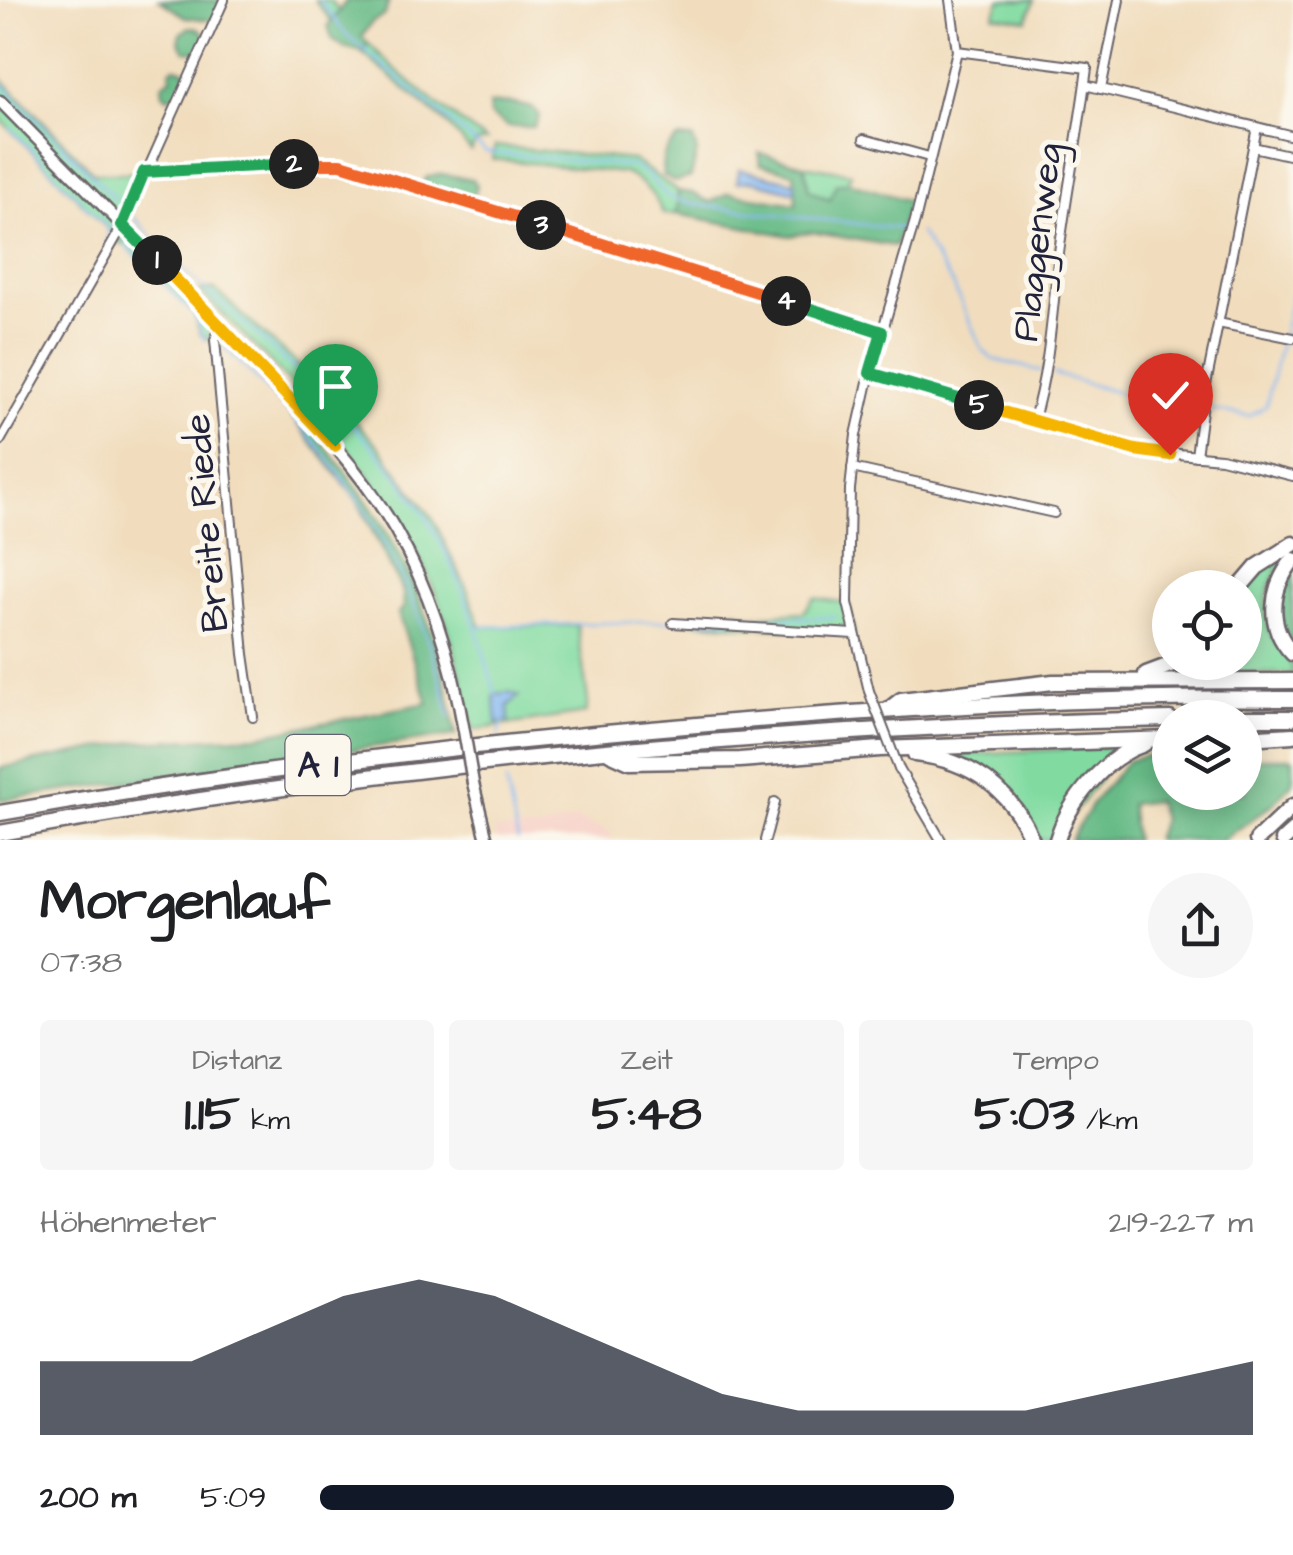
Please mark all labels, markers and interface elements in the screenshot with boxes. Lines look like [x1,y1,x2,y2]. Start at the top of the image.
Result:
pin: 2 [269,139,319,189]
street label: Plaggenweg [1000,140,1076,344]
text: 2 [286,144,302,183]
pin: 3 [516,200,566,250]
text: 3 [534,205,548,244]
pin: 1 [132,235,182,285]
text: 1 [155,240,159,279]
pin: 4 [761,276,811,326]
text: 4 [776,281,796,320]
pin [293,344,378,447]
pin [1128,353,1213,456]
icon: arrive [308,359,363,414]
icon: check [1143,368,1198,423]
pin: 5 [954,380,1004,430]
text: 5 [969,385,989,424]
street label: Breite Riede [172,412,242,634]
map controls [1152,570,1262,810]
button: locate [1152,570,1262,680]
button: layers [1152,700,1262,810]
road number: A 1 [286,735,350,795]
text: Morgenlauf [40,864,330,940]
button: share [1148,873,1253,978]
text: 07:38 [40,940,122,985]
text: Distanz [192,1041,282,1080]
text: Zeit [620,1041,673,1080]
text: Tempo [1013,1041,1099,1080]
text: 1.15 [184,1080,240,1149]
text: 5:48 [591,1080,702,1149]
text: 5:03 [974,1080,1075,1149]
text: km [240,1101,290,1140]
text: /km [1075,1101,1138,1140]
text: Höhenmeter [40,1200,217,1245]
text: 219–227 m [1108,1200,1253,1245]
text: 200 m [40,1475,136,1520]
text: 5:09 [200,1475,266,1520]

